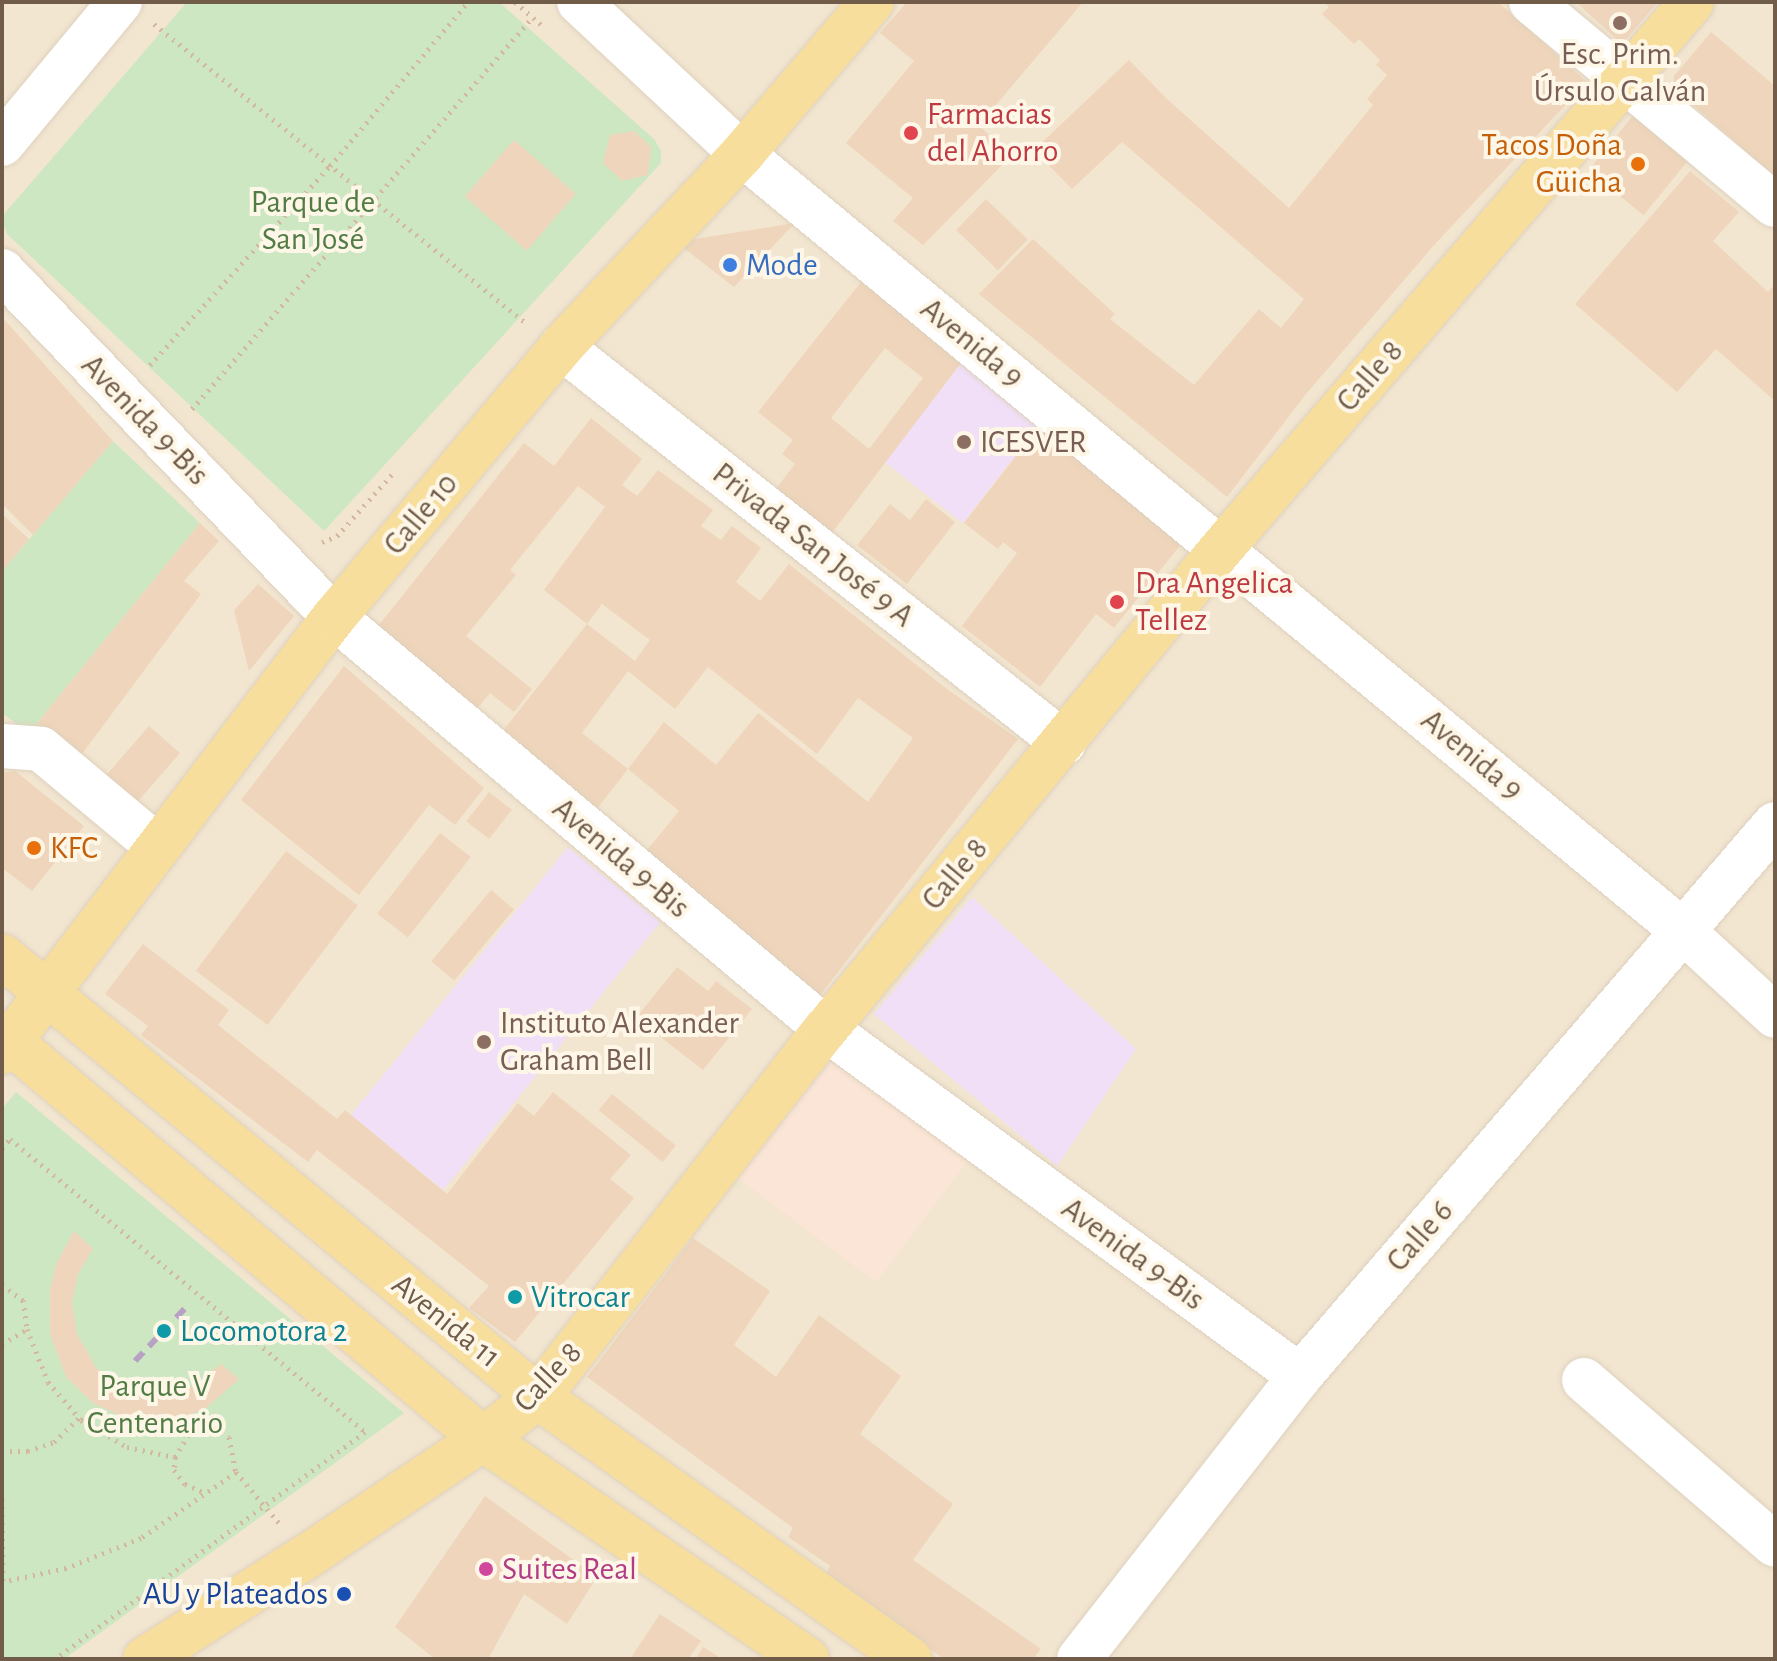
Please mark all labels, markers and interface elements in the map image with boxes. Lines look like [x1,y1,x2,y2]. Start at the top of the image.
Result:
marker: Esc. Prim. Úrsulo Galván [1611,14,1629,32]
place label: Esc. Prim. Úrsulo Galván [1534,36,1706,111]
place label: Farmacias del Ahorro [927,96,1058,171]
marker: Farmacias del Ahorro [902,124,920,142]
place label: Tacos Doña Güicha [1481,127,1622,202]
marker: Tacos Doña Güicha [1629,155,1647,173]
park label: Parque de San José [251,184,375,259]
place label: Mode [746,246,818,284]
marker: Mode [721,256,739,274]
street label: Avenida 9 [913,290,1031,396]
street label: Calle 8 [1328,332,1412,420]
street label: Avenida 9-Bis [73,346,217,494]
place label: ICESVER [980,423,1086,461]
marker: ICESVER [955,433,973,451]
street label: Privada San José 9 A [705,454,921,636]
street label: Calle 10 [376,465,466,563]
place label: Dra Angelica Tellez [1135,565,1293,640]
marker: Dra Angelica Tellez [1106,591,1128,613]
street label: Avenida 9 [1413,701,1531,809]
street label: Avenida 9-Bis [545,790,697,926]
place label: KFC [50,829,98,867]
street label: Calle 8 [914,830,996,918]
marker: KFC [25,839,43,857]
place label: Instituto Alexander Graham Bell [500,1005,739,1080]
marker: Instituto Alexander Graham Bell [475,1033,493,1051]
street label: Avenida 9-Bis [1054,1189,1212,1319]
street label: Calle 6 [1379,1192,1461,1280]
street label: Avenida 11 [384,1266,508,1376]
place label: Vitrocar [531,1278,630,1316]
marker: Vitrocar [506,1288,524,1306]
place label: Locomotora 2 [180,1312,347,1350]
marker: Locomotora 2 [155,1322,173,1340]
street label: Calle 8 [506,1334,590,1420]
park label: Parque V Centenario [87,1368,223,1443]
place label: Suites Real [502,1550,637,1588]
marker: Suites Real [477,1560,495,1578]
place label: AU y Plateados [143,1575,328,1613]
marker: AU y Plateados [335,1585,353,1603]

